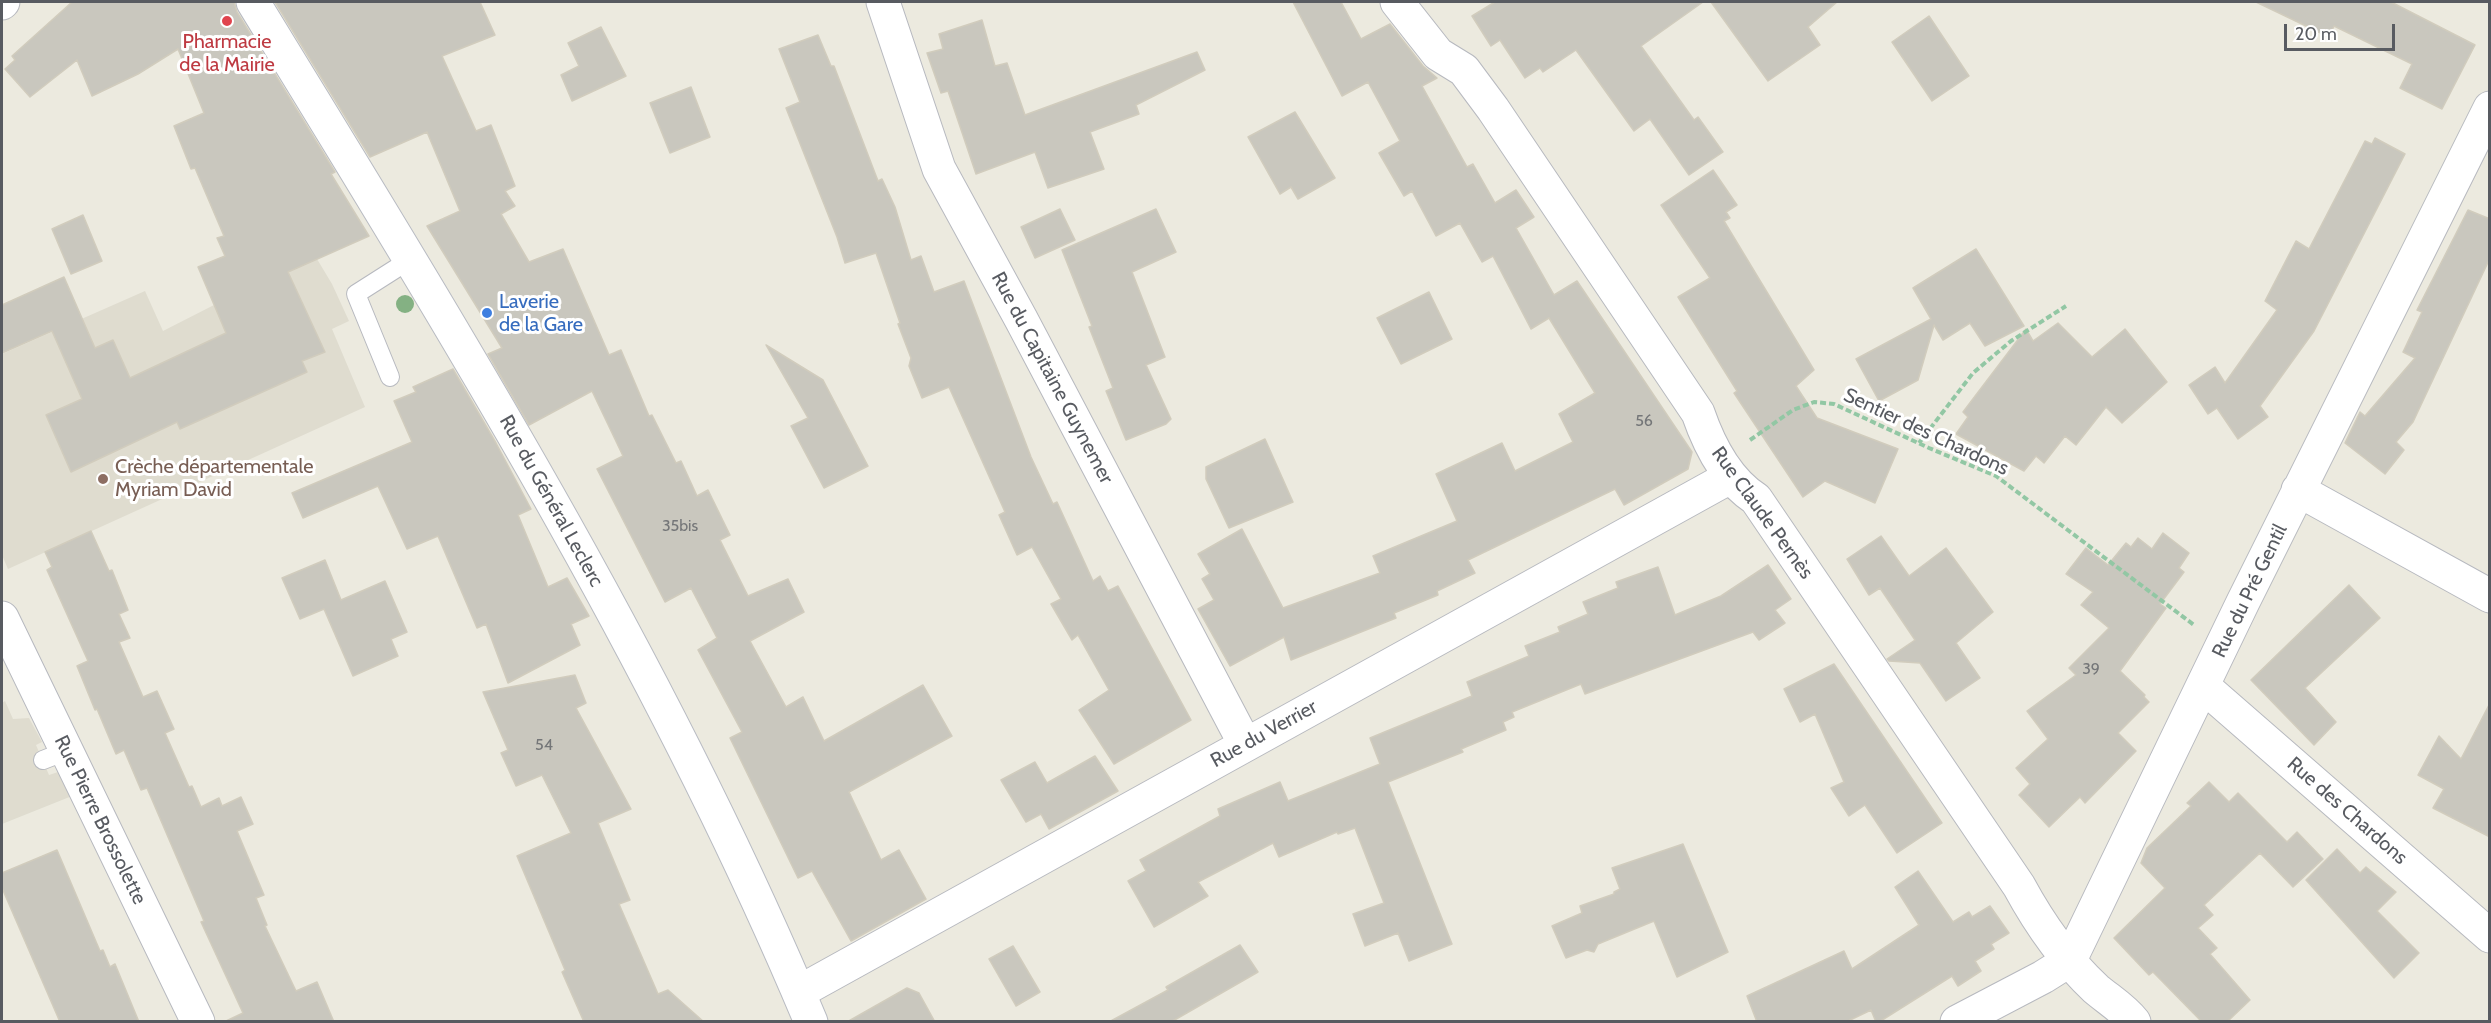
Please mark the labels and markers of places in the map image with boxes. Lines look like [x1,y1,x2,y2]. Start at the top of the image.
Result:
marker: Pharmacie de la Mairie [220,14,234,28]
place label: Pharmacie de la Mairie [179,30,275,77]
place label: Laverie de la Gare [499,290,583,337]
marker: Laverie de la Gare [480,306,494,320]
place label: Crèche départementale Myriam David [115,455,313,502]
marker: Crèche départementale Myriam David [96,472,110,486]

